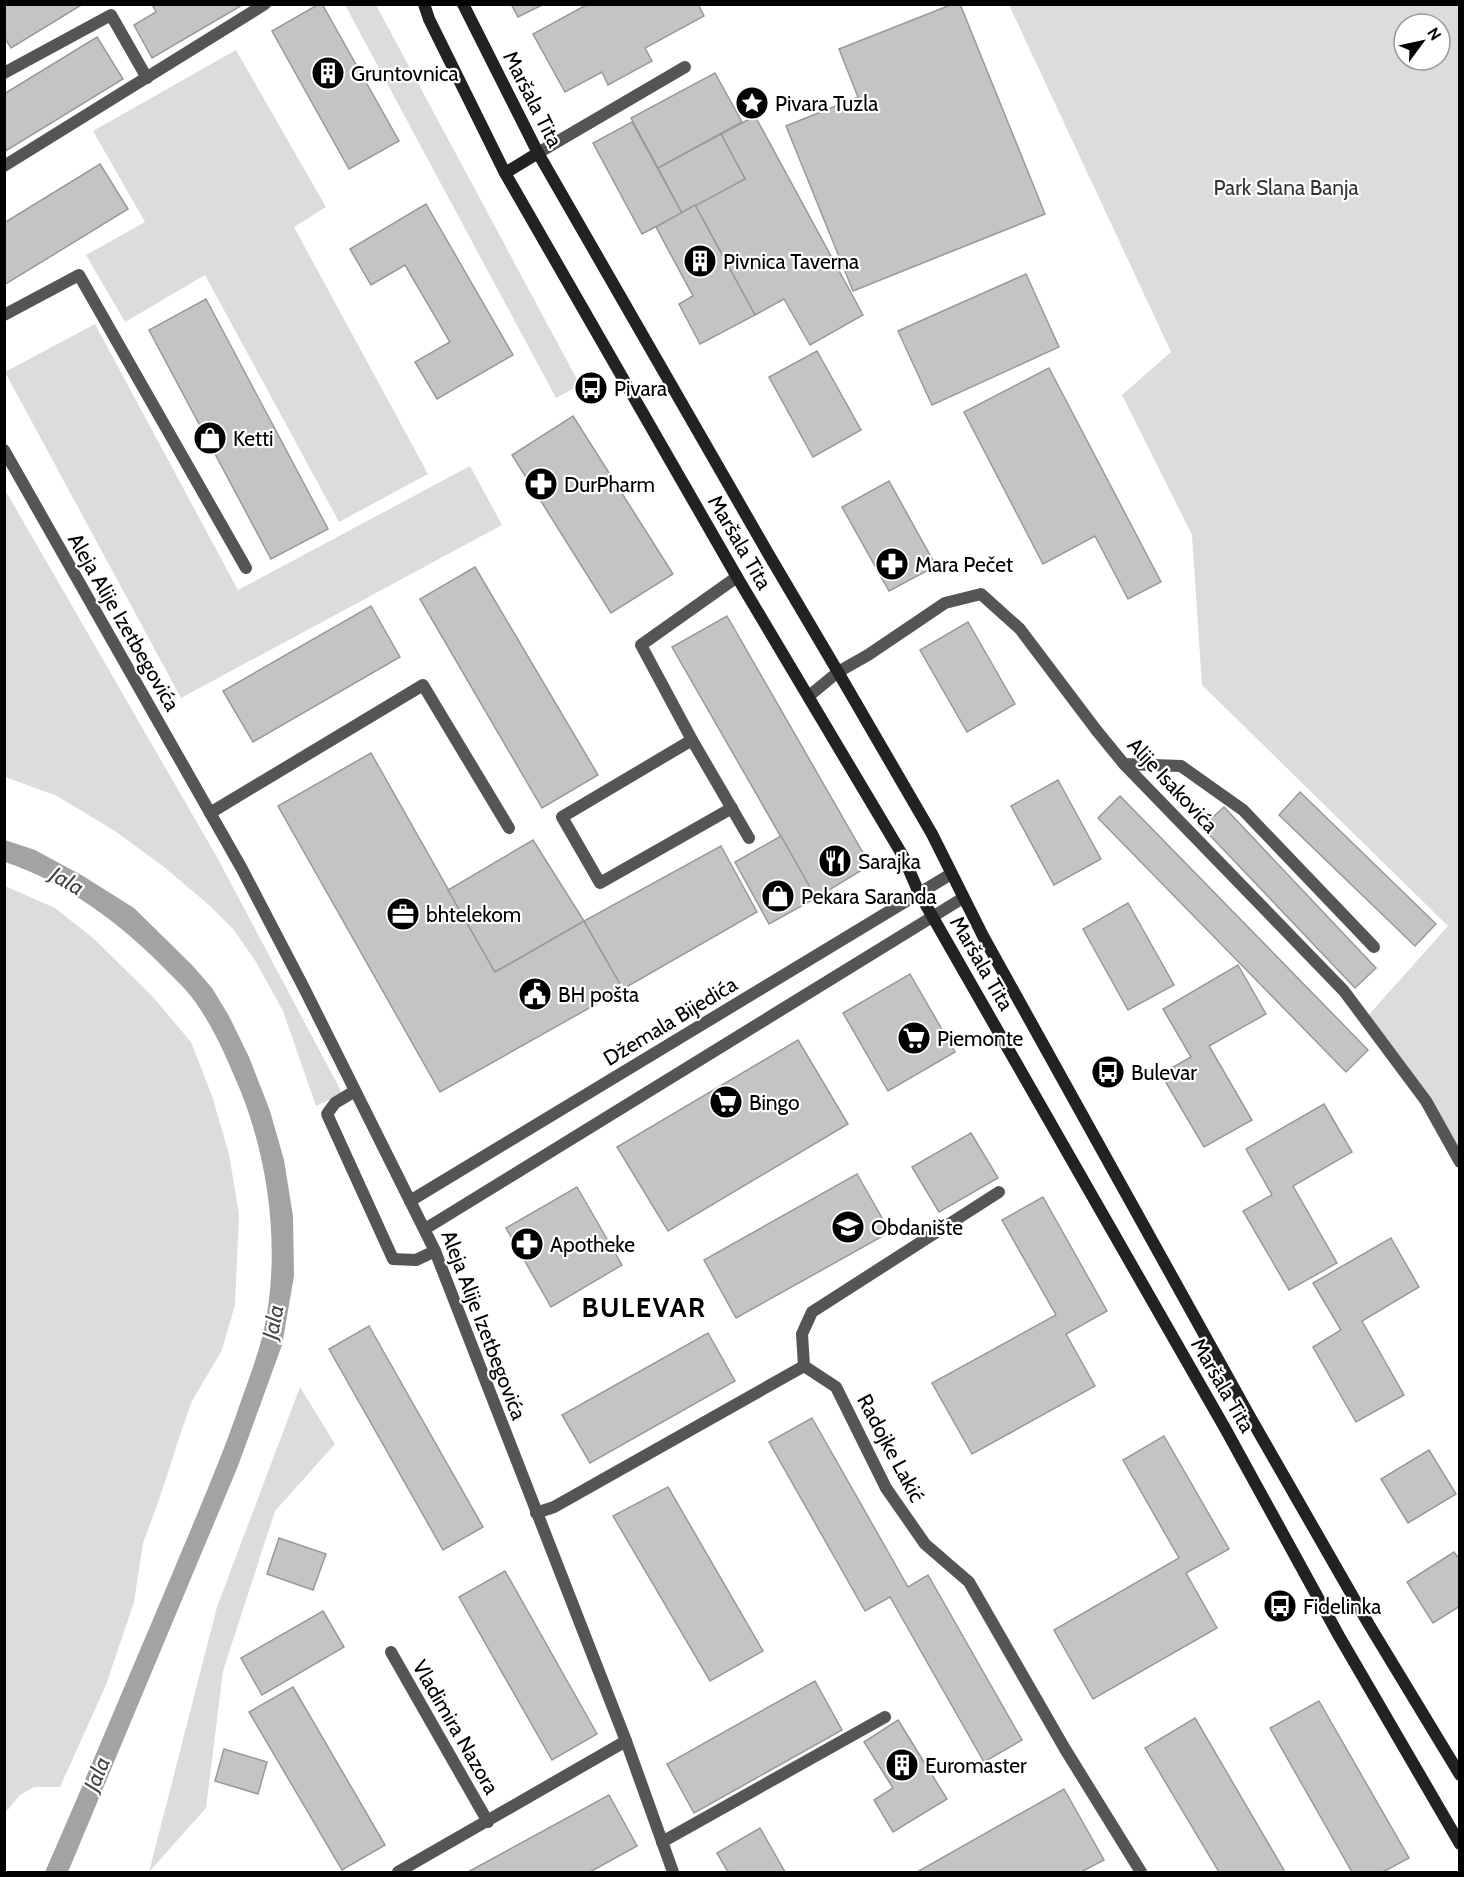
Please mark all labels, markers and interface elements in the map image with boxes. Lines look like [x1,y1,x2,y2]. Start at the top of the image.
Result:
north arrow [1392,12,1452,72]
text: N [1423,24,1445,44]
street label: Maršala Tita [498,47,568,151]
building icon: Gruntovnica [310,55,346,91]
place label: Gruntovnica [351,61,459,86]
place icon: Pivara Tuzla [734,85,770,121]
place label: Pivara Tuzla [775,91,878,116]
park label: Park Slana Banja [1213,175,1359,201]
building icon: Pivnica Taverna [682,243,718,279]
place label: Pivnica Taverna [723,249,859,274]
bus stop icon: Pivara [573,370,609,406]
place label: Pivara [614,376,667,401]
shop icon: Ketti [192,420,228,456]
place label: Ketti [233,426,274,451]
pharmacy icon: DurPharm [523,466,559,502]
place label: DurPharm [564,472,655,497]
street label: Maršala Tita [703,490,777,594]
street label: Aleja Alije Izetbegovića [62,529,185,716]
pharmacy icon: Mara Pečet [874,546,910,582]
place label: Mara Pečet [915,552,1013,577]
street label: Alije Isakovića [1122,732,1223,838]
restaurant icon: Sarajka [817,843,853,879]
place label: Sarajka [858,849,921,875]
water label: Jala [44,860,89,901]
shop icon: Pekara Saranda [760,878,796,914]
place label: Pekara Saranda [801,884,937,909]
office icon: bhtelekom [385,896,421,932]
place label: bhtelekom [426,902,521,927]
street label: Maršala Tita [945,911,1019,1015]
street label: Džemala Bijedića [599,971,742,1072]
public building icon: BH pošta [517,976,553,1012]
place label: BH pošta [558,982,639,1007]
supermarket icon: Piemonte [896,1020,932,1056]
place label: Piemonte [937,1026,1024,1051]
bus stop icon: Bulevar [1090,1054,1126,1090]
place label: Bulevar [1131,1060,1197,1085]
supermarket icon: Bingo [708,1084,744,1120]
place label: Bingo [749,1090,800,1115]
school or university icon: Obdanište [830,1209,866,1245]
place label: Obdanište [871,1215,963,1240]
pharmacy icon: Apotheke [509,1226,545,1262]
street label: Aleja Alije Izetbegovića [435,1227,532,1424]
place label: Apotheke [550,1232,635,1257]
district label: BULEVAR [582,1291,706,1324]
water label: Jala [256,1303,290,1343]
street label: Maršala Tita [1186,1333,1260,1437]
street label: Radojke Lakić [851,1390,930,1507]
bus stop icon: Fidelinka [1262,1588,1298,1624]
place label: Fidelinka [1303,1594,1381,1619]
street label: Vladimira Nazora [408,1656,504,1798]
building icon: Euromaster [884,1747,920,1783]
water label: Jala [77,1753,116,1797]
place label: Euromaster [925,1753,1027,1778]

